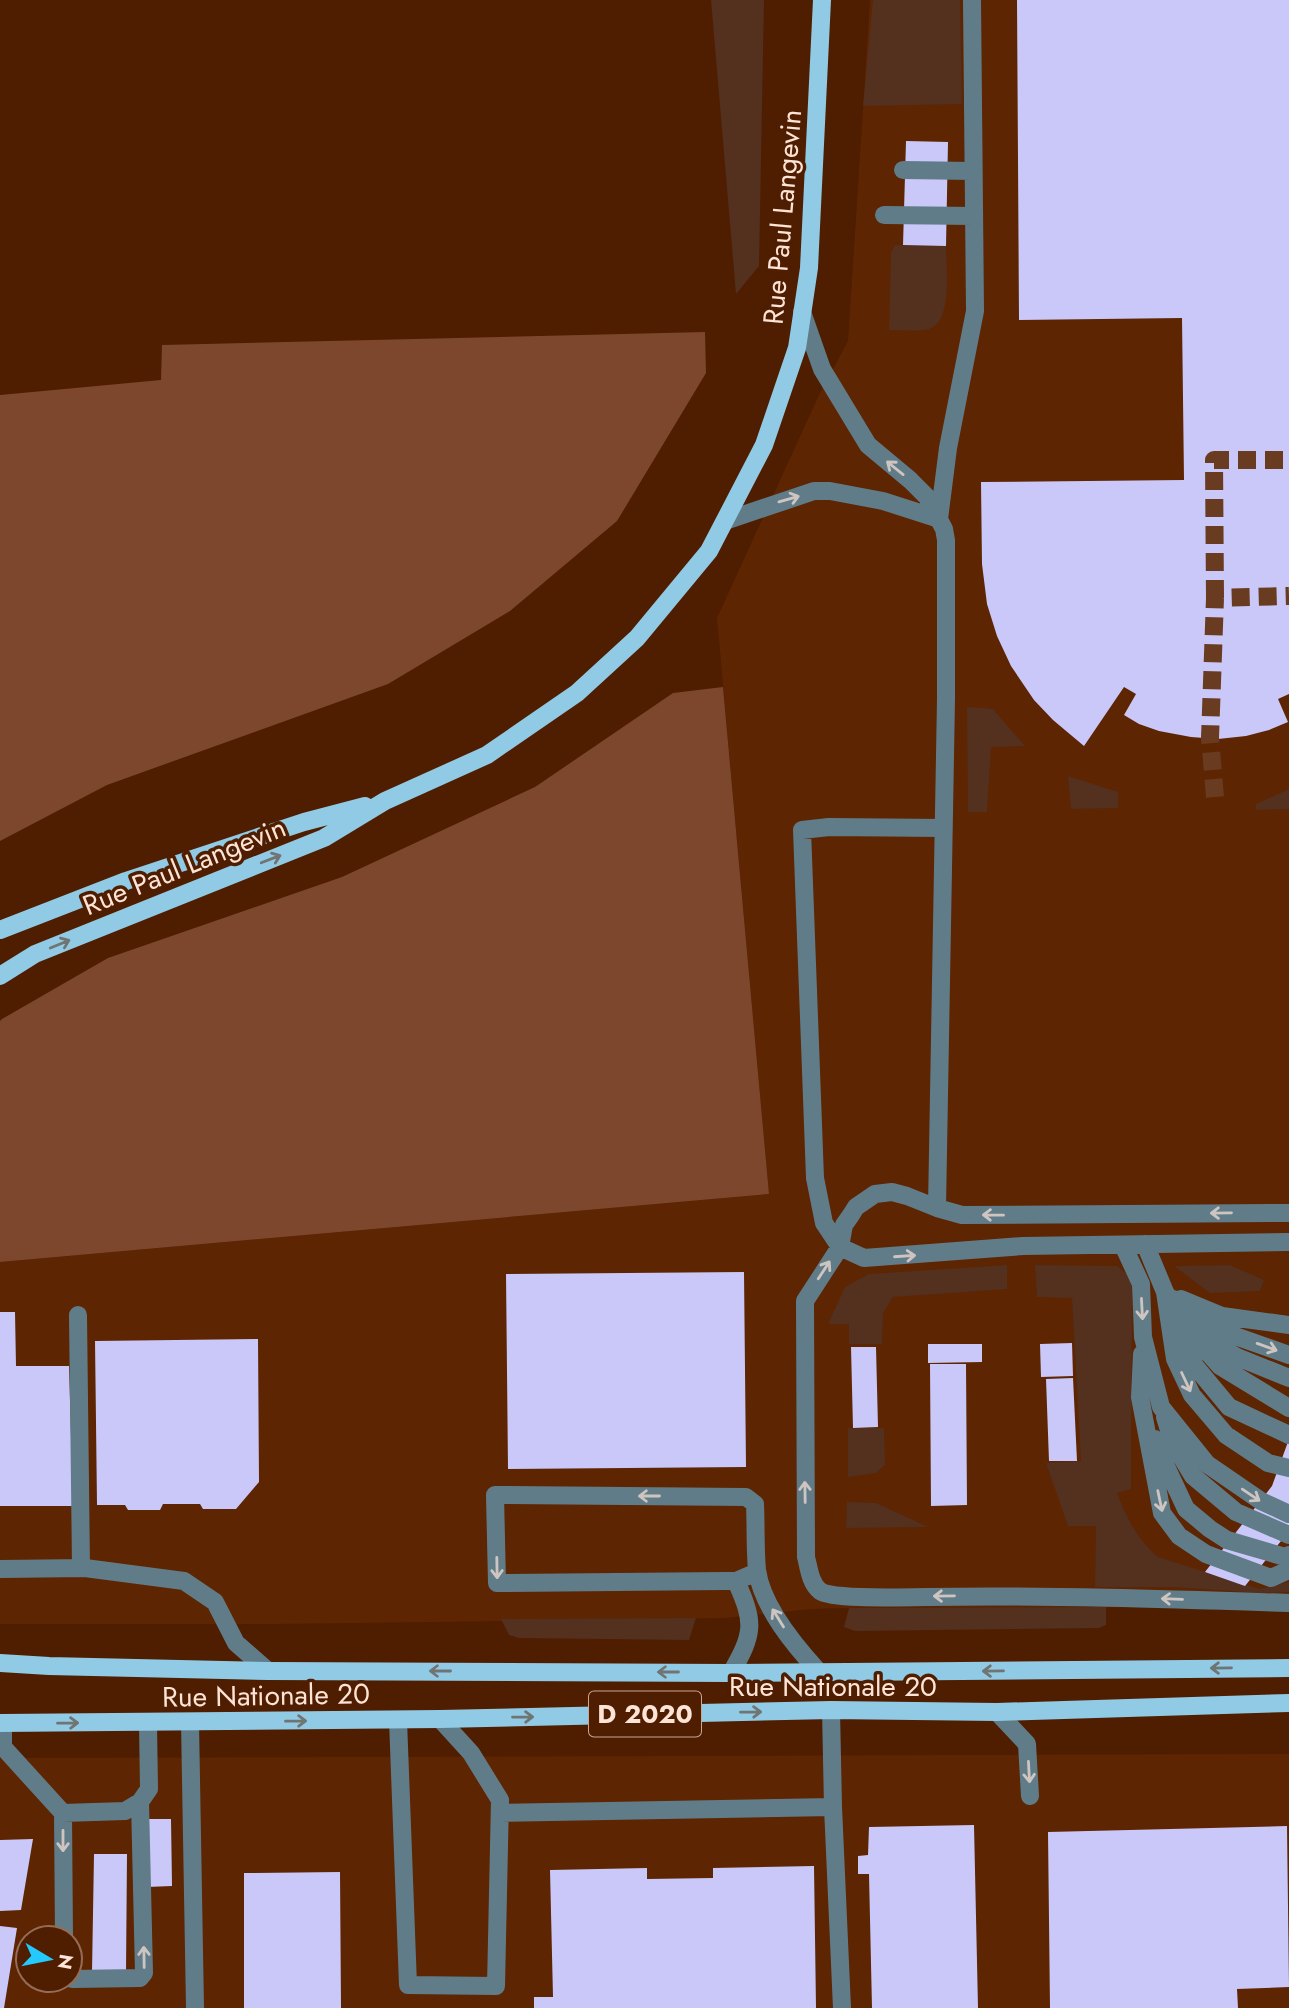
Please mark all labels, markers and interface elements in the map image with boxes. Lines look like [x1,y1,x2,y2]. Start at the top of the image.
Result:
street label: Rue Paul Langevin [753,108,812,326]
one-way arrow [887,460,905,475]
one-way arrow [778,491,800,504]
street label: Rue Paul Langevin [76,807,292,926]
one-way arrow [260,852,281,865]
one-way arrow [48,936,70,949]
one-way arrow [1210,1206,1233,1220]
one-way arrow [982,1208,1005,1222]
one-way arrow [893,1249,916,1262]
one-way arrow [818,1261,832,1281]
one-way arrow [1136,1297,1149,1320]
one-way arrow [1255,1342,1277,1354]
one-way arrow [1180,1371,1193,1392]
one-way arrow [799,1481,812,1504]
one-way arrow [1241,1488,1261,1502]
one-way arrow [638,1489,661,1503]
one-way arrow [1153,1489,1167,1512]
one-way arrow [490,1556,503,1579]
one-way arrow [933,1590,956,1603]
one-way arrow [1161,1592,1184,1606]
one-way arrow [770,1609,784,1629]
one-way arrow [1210,1661,1233,1675]
one-way arrow [429,1664,452,1678]
one-way arrow [982,1664,1005,1677]
one-way arrow [657,1665,680,1679]
street label: Rue Nationale 20 [729,1666,937,1707]
street label: Rue Nationale 20 [162,1673,370,1718]
road number: D 2020 [589,1692,701,1736]
one-way arrow [739,1705,762,1719]
one-way arrow [511,1711,534,1724]
one-way arrow [284,1714,307,1728]
one-way arrow [56,1716,79,1730]
one-way arrow [1022,1761,1035,1784]
one-way arrow [56,1830,70,1853]
north arrow [14,1924,84,1994]
one-way arrow [137,1946,150,1969]
text: N [51,1952,80,1972]

